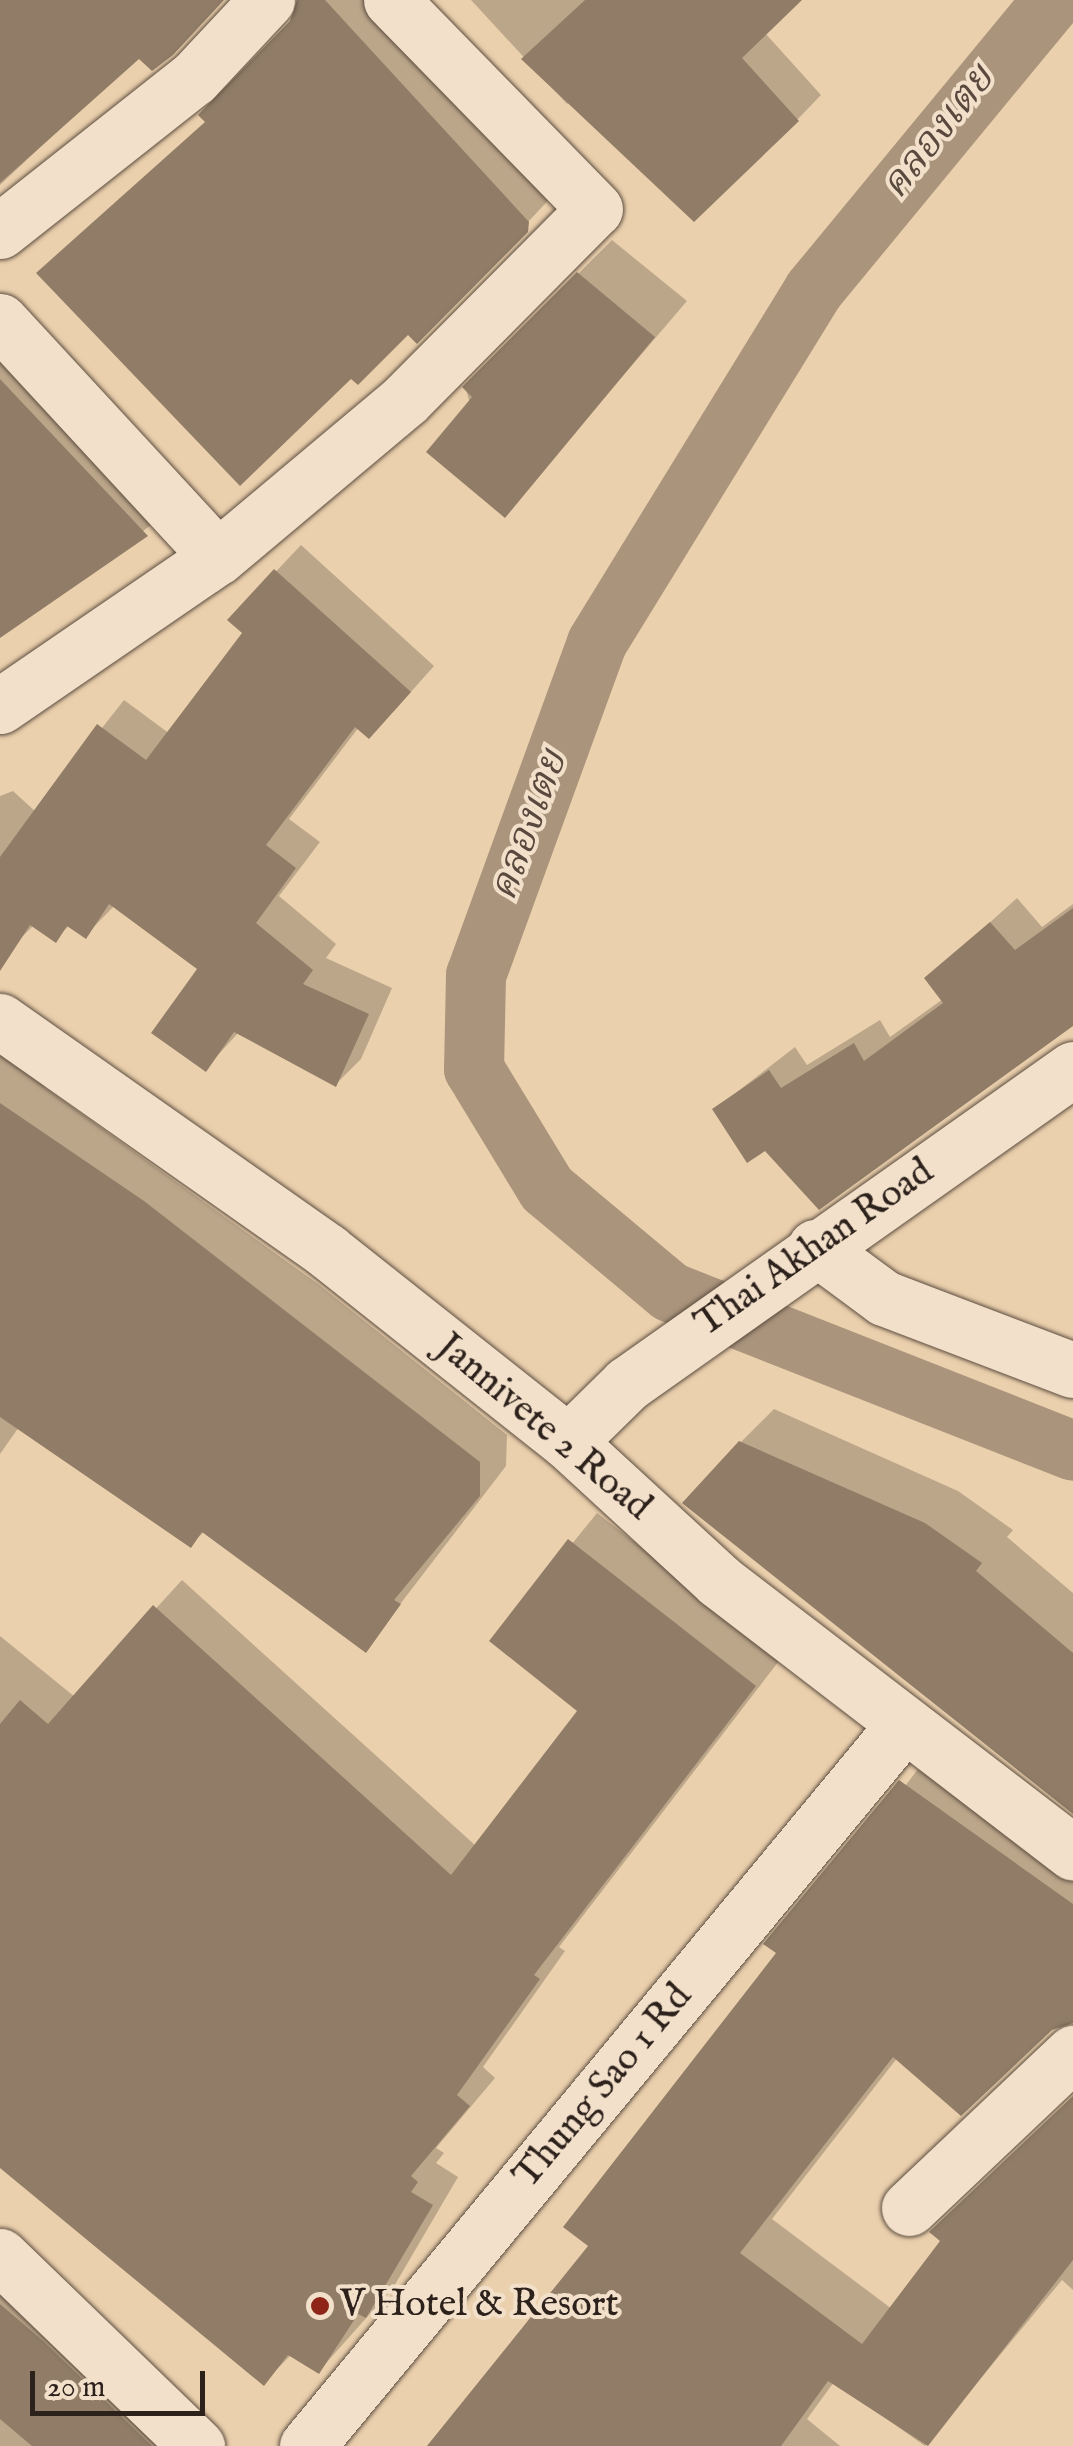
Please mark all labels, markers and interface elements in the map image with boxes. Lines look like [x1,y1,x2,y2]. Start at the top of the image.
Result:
water label: คลองเตย [872,57,1006,209]
water label: คลองเตย [481,745,579,907]
street label: Thai Akhan Road [687,1150,943,1348]
street label: Jannivete 2 Road [426,1325,660,1531]
street label: Thung Sao 1 Rd [505,1976,703,2198]
place label: V Hotel & Resort [340,2283,619,2329]
marker: V Hotel & Resort [309,2295,331,2317]
scale bar [35,2351,210,2413]
text: 20 m [47,2369,106,2407]

